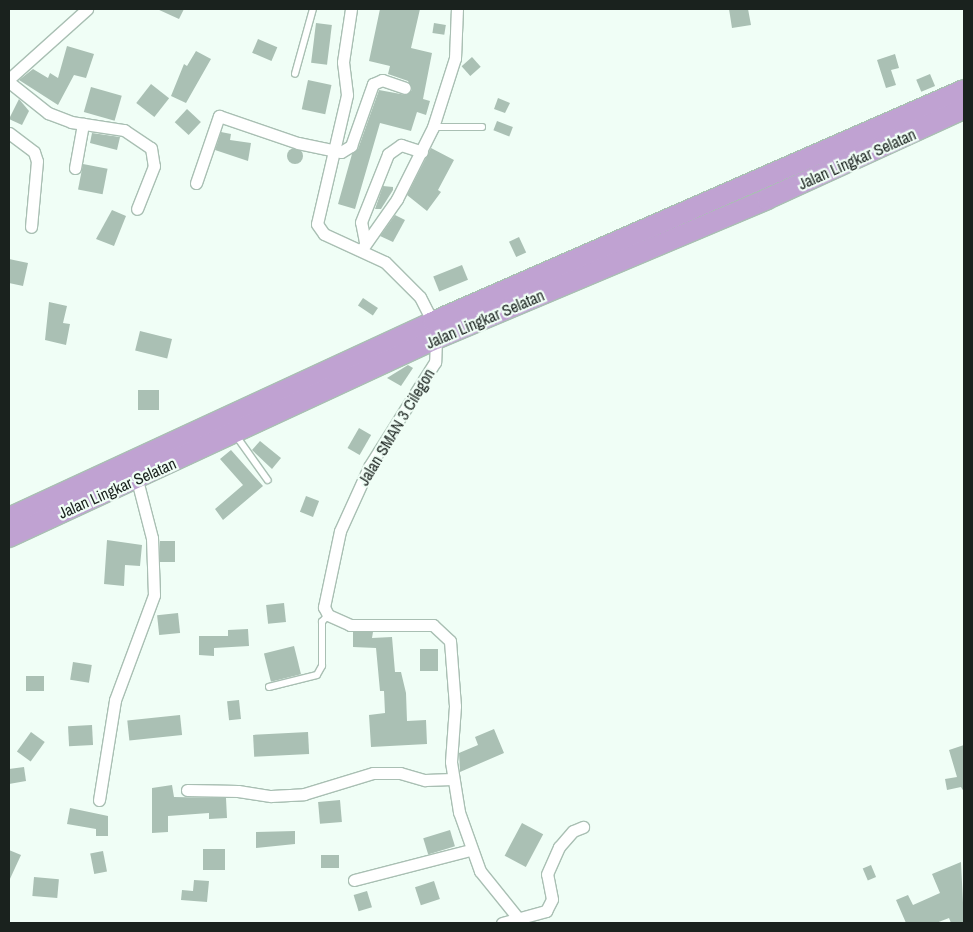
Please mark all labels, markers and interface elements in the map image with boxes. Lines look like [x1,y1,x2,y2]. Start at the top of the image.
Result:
street label: Jalan Lingkar Selatan [795,124,919,194]
street label: Jalan Lingkar Selatan [423,285,547,353]
street label: Jalan SMAN 3 Cilegon [354,365,438,489]
street label: Jalan Lingkar Selatan [55,453,179,523]

